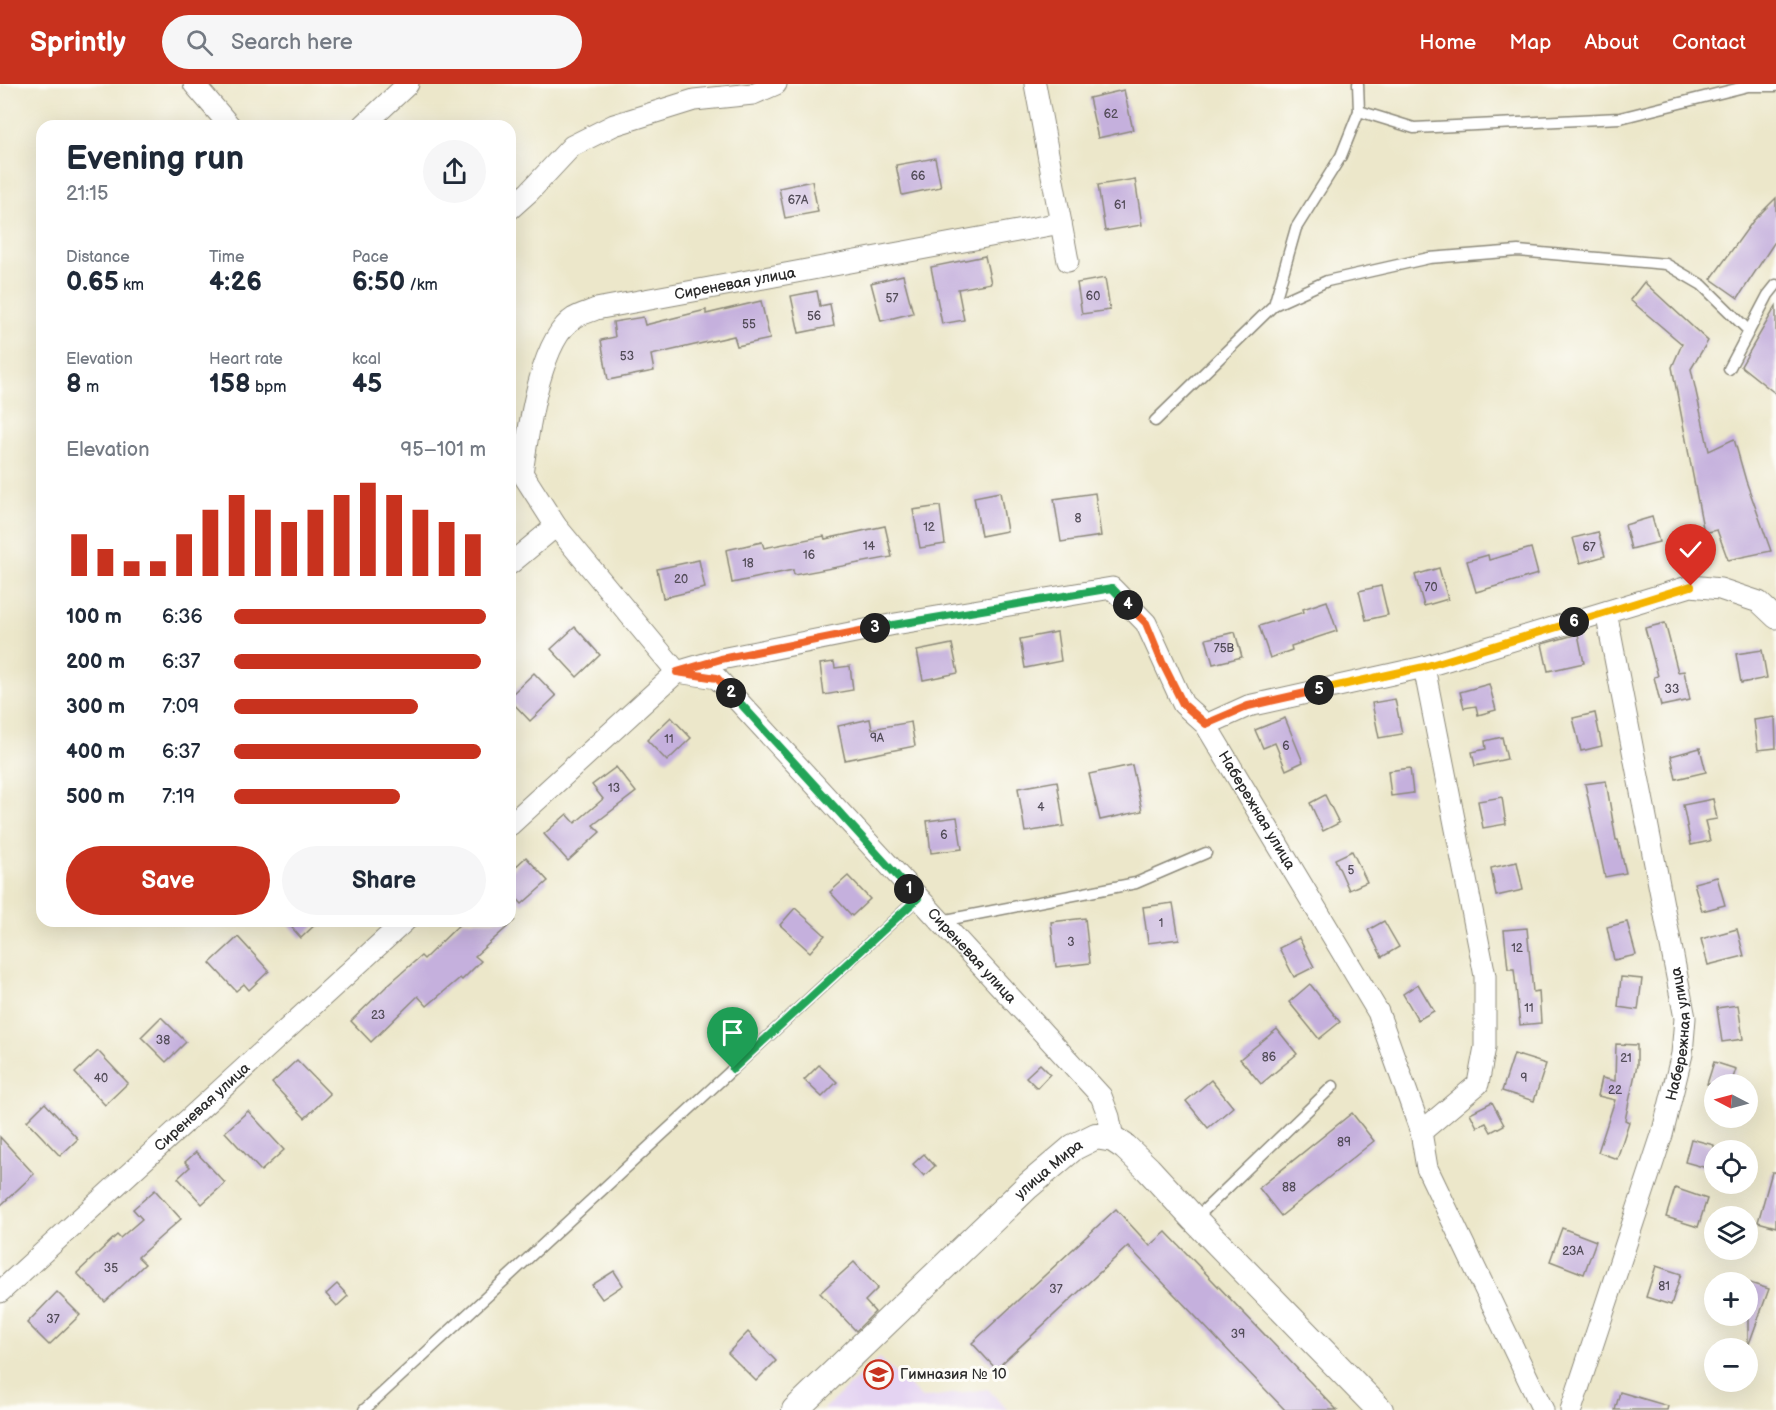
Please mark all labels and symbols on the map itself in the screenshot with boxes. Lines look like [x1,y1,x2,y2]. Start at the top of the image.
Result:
house number: 62 [1104,107,1118,122]
house number: 66 [911,169,925,184]
house number: 67А [788,193,809,208]
house number: 61 [1114,198,1126,213]
street label: Сиреневая улица [673,263,797,304]
house number: 60 [1086,289,1100,304]
house number: 57 [886,291,898,306]
house number: 56 [807,309,821,324]
house number: 55 [742,317,756,332]
house number: 53 [620,349,634,364]
house number: 8 [1075,511,1082,526]
house number: 12 [923,520,935,535]
pin [1665,524,1716,586]
house number: 14 [863,539,876,554]
house number: 67 [1582,540,1596,555]
house number: 16 [803,548,815,563]
house number: 18 [742,556,754,571]
house number: 20 [674,572,688,587]
house number: 70 [1425,580,1437,595]
pin: 4 [1113,590,1143,620]
pin: 6 [1559,607,1589,637]
pin: 3 [860,613,890,643]
house number: 75В [1214,641,1235,656]
pin: 5 [1304,675,1334,705]
pin: 2 [716,678,746,708]
house number: 33 [1665,682,1679,697]
house number: 9А [870,731,885,746]
house number: 11 [664,732,674,747]
house number: 6 [1282,739,1290,754]
street label: Набережная улица [1214,748,1300,873]
house number: 13 [608,781,620,796]
house number: 4 [1037,800,1045,815]
house number: 6 [940,828,948,843]
house number: 5 [1348,863,1355,878]
pin: 1 [894,874,924,904]
street label: Сиреневая улица [923,904,1020,1008]
house number: 1 [1159,916,1163,931]
house number: 3 [1067,935,1075,950]
house number: 12 [1511,941,1523,956]
street label: Набережная улица [1662,966,1695,1103]
house number: 11 [1524,1001,1534,1016]
pin [707,1007,758,1069]
house number: 23 [371,1008,385,1023]
house number: 38 [156,1033,170,1048]
house number: 86 [1262,1050,1276,1065]
house number: 21 [1620,1051,1632,1066]
street label: Сиреневая улица [151,1059,254,1156]
house number: 40 [94,1071,108,1086]
house number: 9 [1521,1071,1528,1086]
north arrow [1704,1074,1758,1128]
house number: 22 [1608,1083,1622,1098]
street label: улица Мира [1011,1135,1086,1204]
house number: 89 [1337,1135,1351,1150]
house number: 88 [1282,1180,1296,1195]
house number: 23А [1562,1244,1584,1259]
house number: 35 [104,1261,118,1276]
house number: 81 [1658,1279,1670,1294]
house number: 37 [1049,1282,1063,1297]
house number: 37 [46,1312,60,1327]
house number: 39 [1231,1327,1245,1342]
school or university icon: Гимназия № 10 [863,1358,895,1390]
place label: Гимназия № 10 [900,1365,1007,1384]

